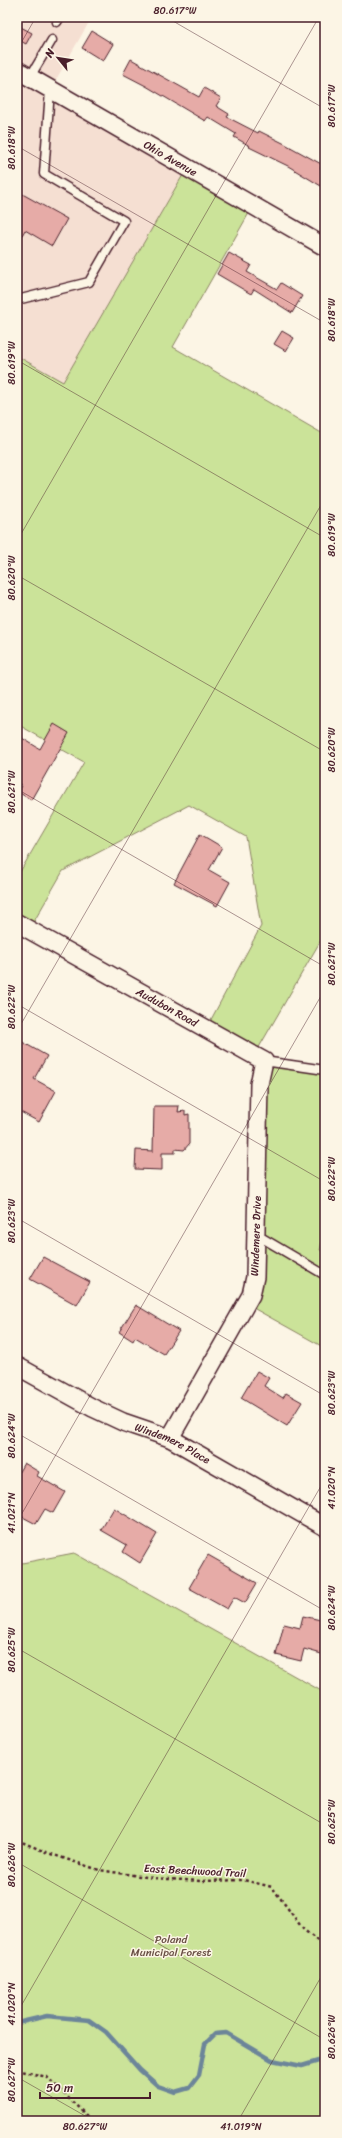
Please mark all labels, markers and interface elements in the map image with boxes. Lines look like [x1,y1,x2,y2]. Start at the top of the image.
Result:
text: 80.617°W [153,2,197,20]
north arrow [38,38,78,78]
text: N [39,45,60,62]
text: 80.617°W [323,84,341,128]
text: 80.618°W [3,126,21,170]
street label: Ohio Avenue [140,135,201,181]
text: 80.618°W [323,298,341,342]
text: 80.619°W [3,341,21,385]
text: 80.619°W [323,513,341,557]
text: 80.620°W [3,555,21,601]
text: 80.620°W [323,727,341,773]
text: 80.621°W [3,770,21,814]
text: 80.621°W [323,942,341,986]
street label: Audubon Road [132,981,203,1033]
text: 80.622°W [3,984,21,1029]
text: 80.622°W [323,1156,341,1201]
street label: Windemere Drive [245,1195,267,1276]
text: 80.623°W [3,1199,21,1243]
text: 80.623°W [323,1371,341,1415]
text: 80.624°W [3,1413,21,1459]
street label: Windemere Place [132,1417,215,1469]
text: 41.020°N [323,1466,341,1510]
text: 41.021°N [3,1492,21,1534]
text: 80.624°W [323,1585,341,1631]
text: 80.625°W [3,1627,21,1672]
text: 80.625°W [323,1799,341,1844]
text: 80.626°W [3,1842,21,1887]
street label: East Beechwood Trail [143,1859,247,1883]
park label: Poland Municipal Forest [131,1930,211,1962]
text: 41.020°N [3,1982,21,2026]
text: 80.626°W [323,2014,341,2059]
text: 80.627°W [3,2057,21,2102]
scale bar [40,2074,150,2100]
text: 50 m [46,2077,73,2099]
text: 80.627°W [63,2118,108,2136]
text: 41.019°N [220,2118,262,2136]

